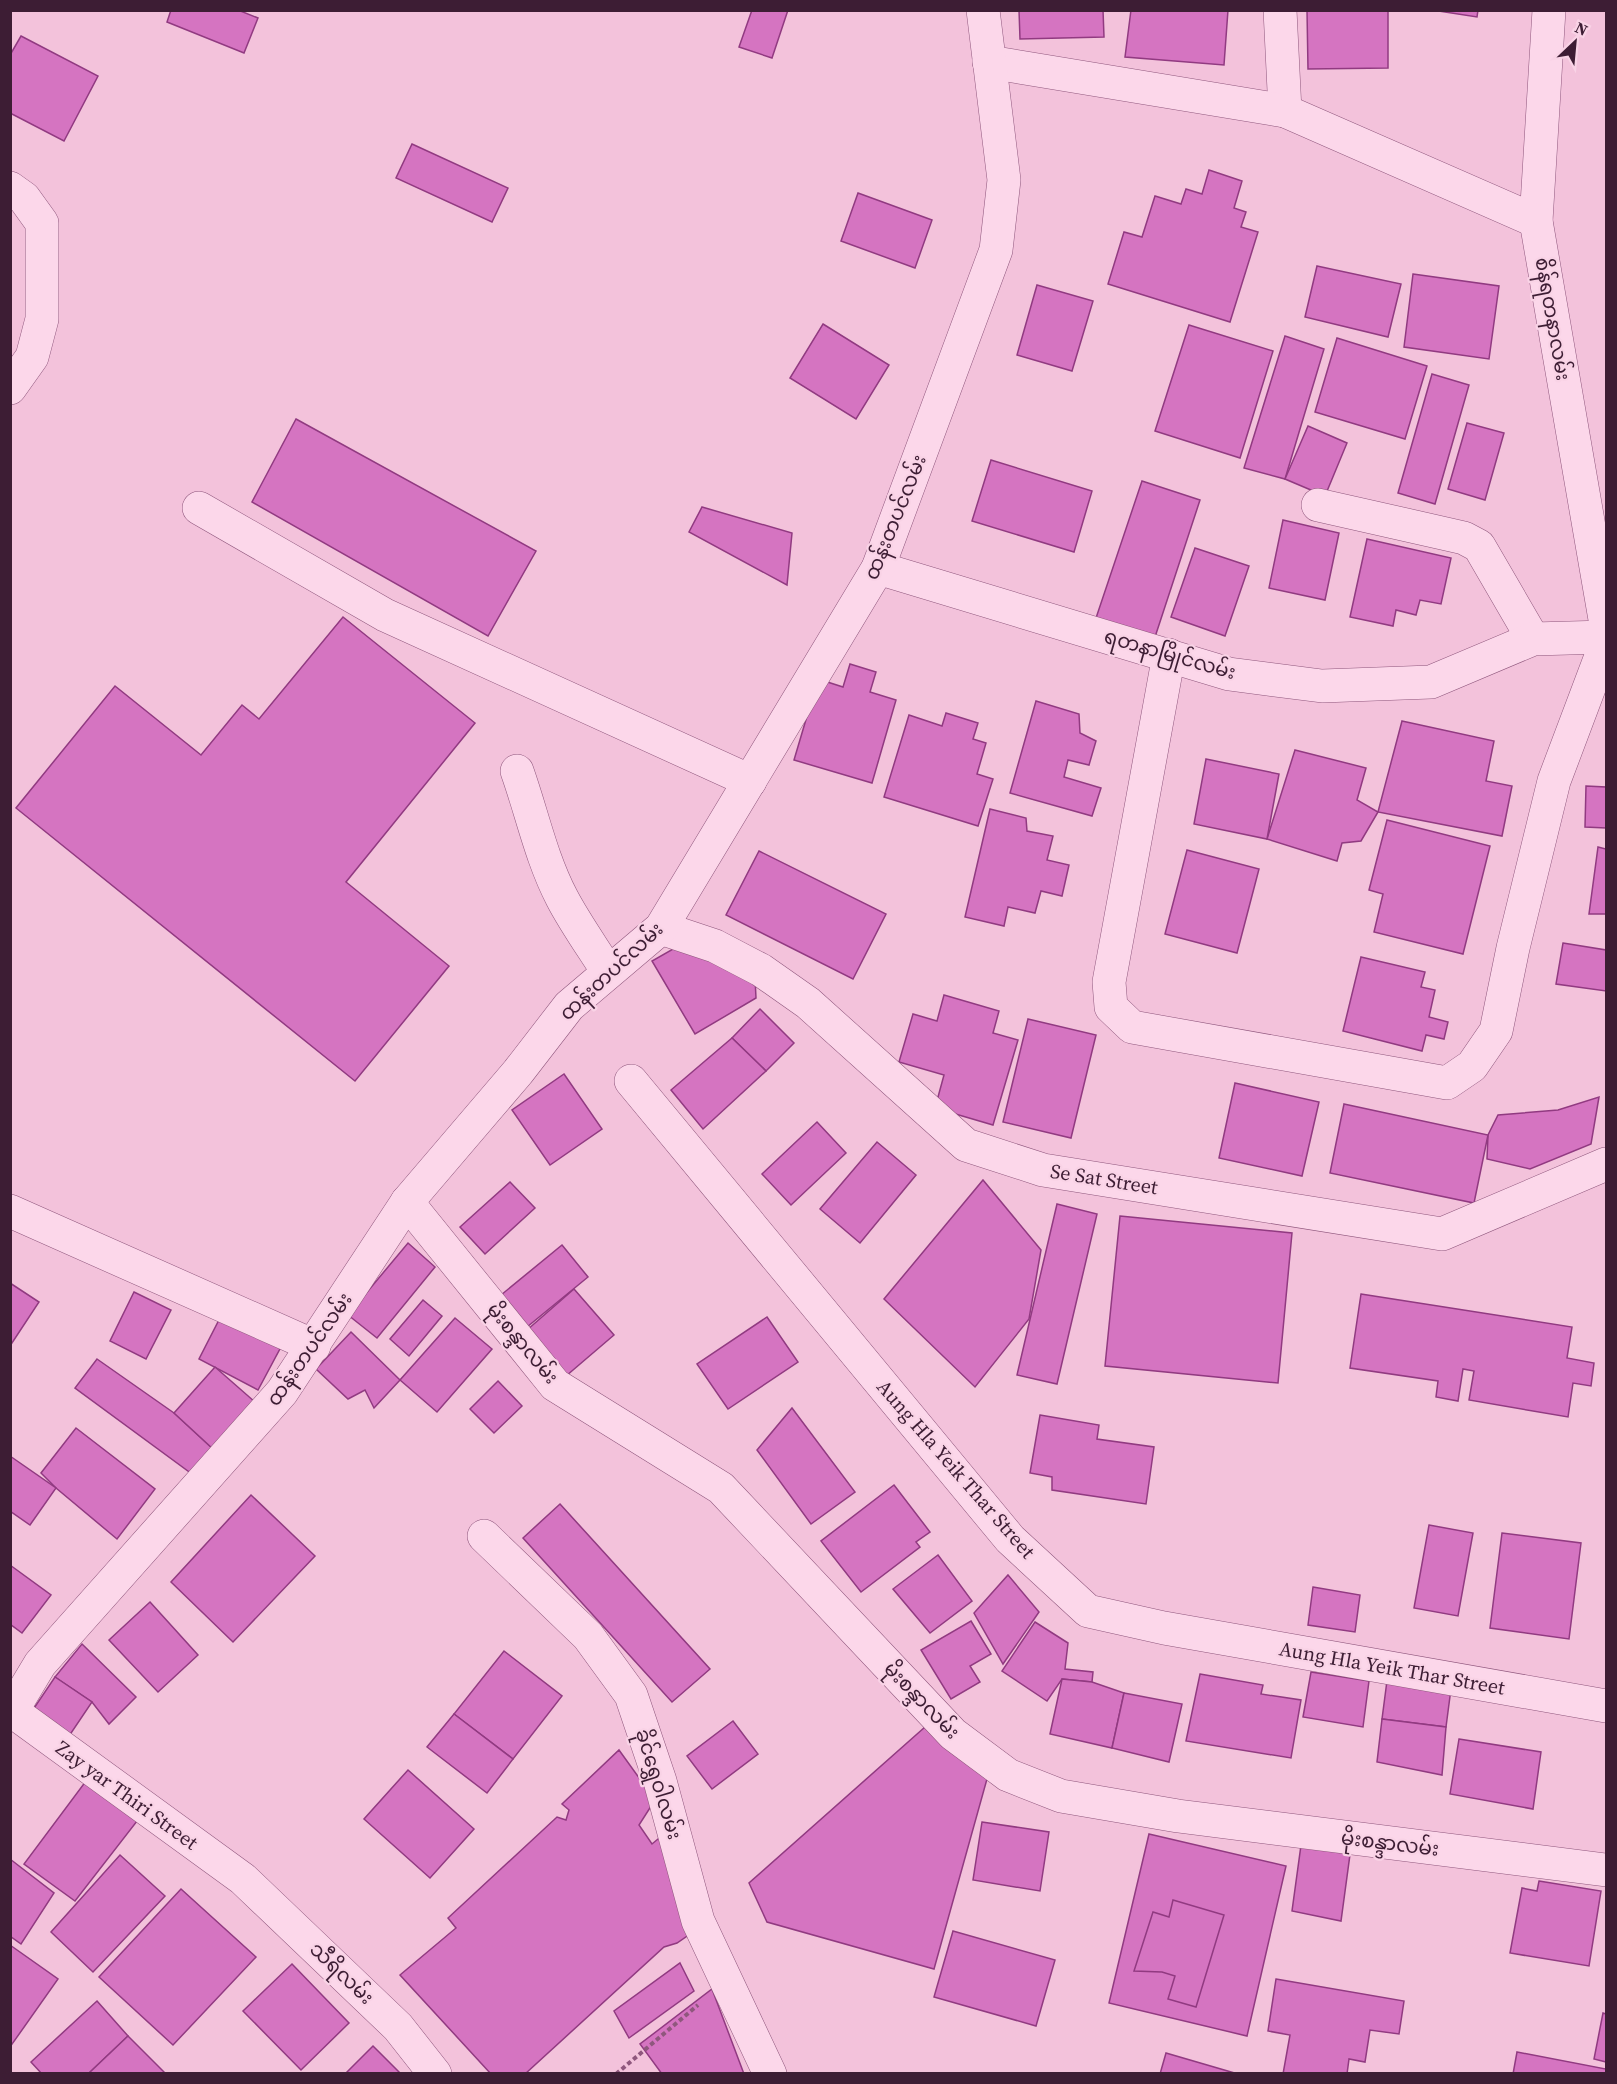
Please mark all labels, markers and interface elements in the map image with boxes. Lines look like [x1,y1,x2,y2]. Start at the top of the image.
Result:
north arrow [1545,12,1605,72]
text: N [1572,16,1592,41]
street label: စိန်ရတနာလမ်း [1526,255,1578,383]
street label: ထန်းတပင်လမ်း [857,450,935,585]
street label: ရတနာမြိုင်လမ်း [1100,622,1239,688]
street label: ထန်းတပင်လမ်း [553,915,670,1028]
street label: Se Sat Street [1048,1157,1160,1201]
street label: ထန်းတပင်လမ်း [259,1287,360,1413]
street label: မိုးစန္ဒာလမ်း [478,1296,565,1392]
street label: Aung Hla Yeik Thar Street [870,1374,1042,1565]
street label: Aung Hla Yeik Thar Street [1277,1634,1508,1702]
street label: မိုးစန္ဒာလမ်း [876,1655,966,1747]
street label: ခိုင်ရွှေဝါလမ်း [626,1725,689,1844]
street label: Zay yar Thiri Street [50,1734,204,1856]
street label: မိုးစန္ဒာလမ်း [1339,1823,1441,1866]
street label: သီရိလမ်း [302,1935,380,2012]

